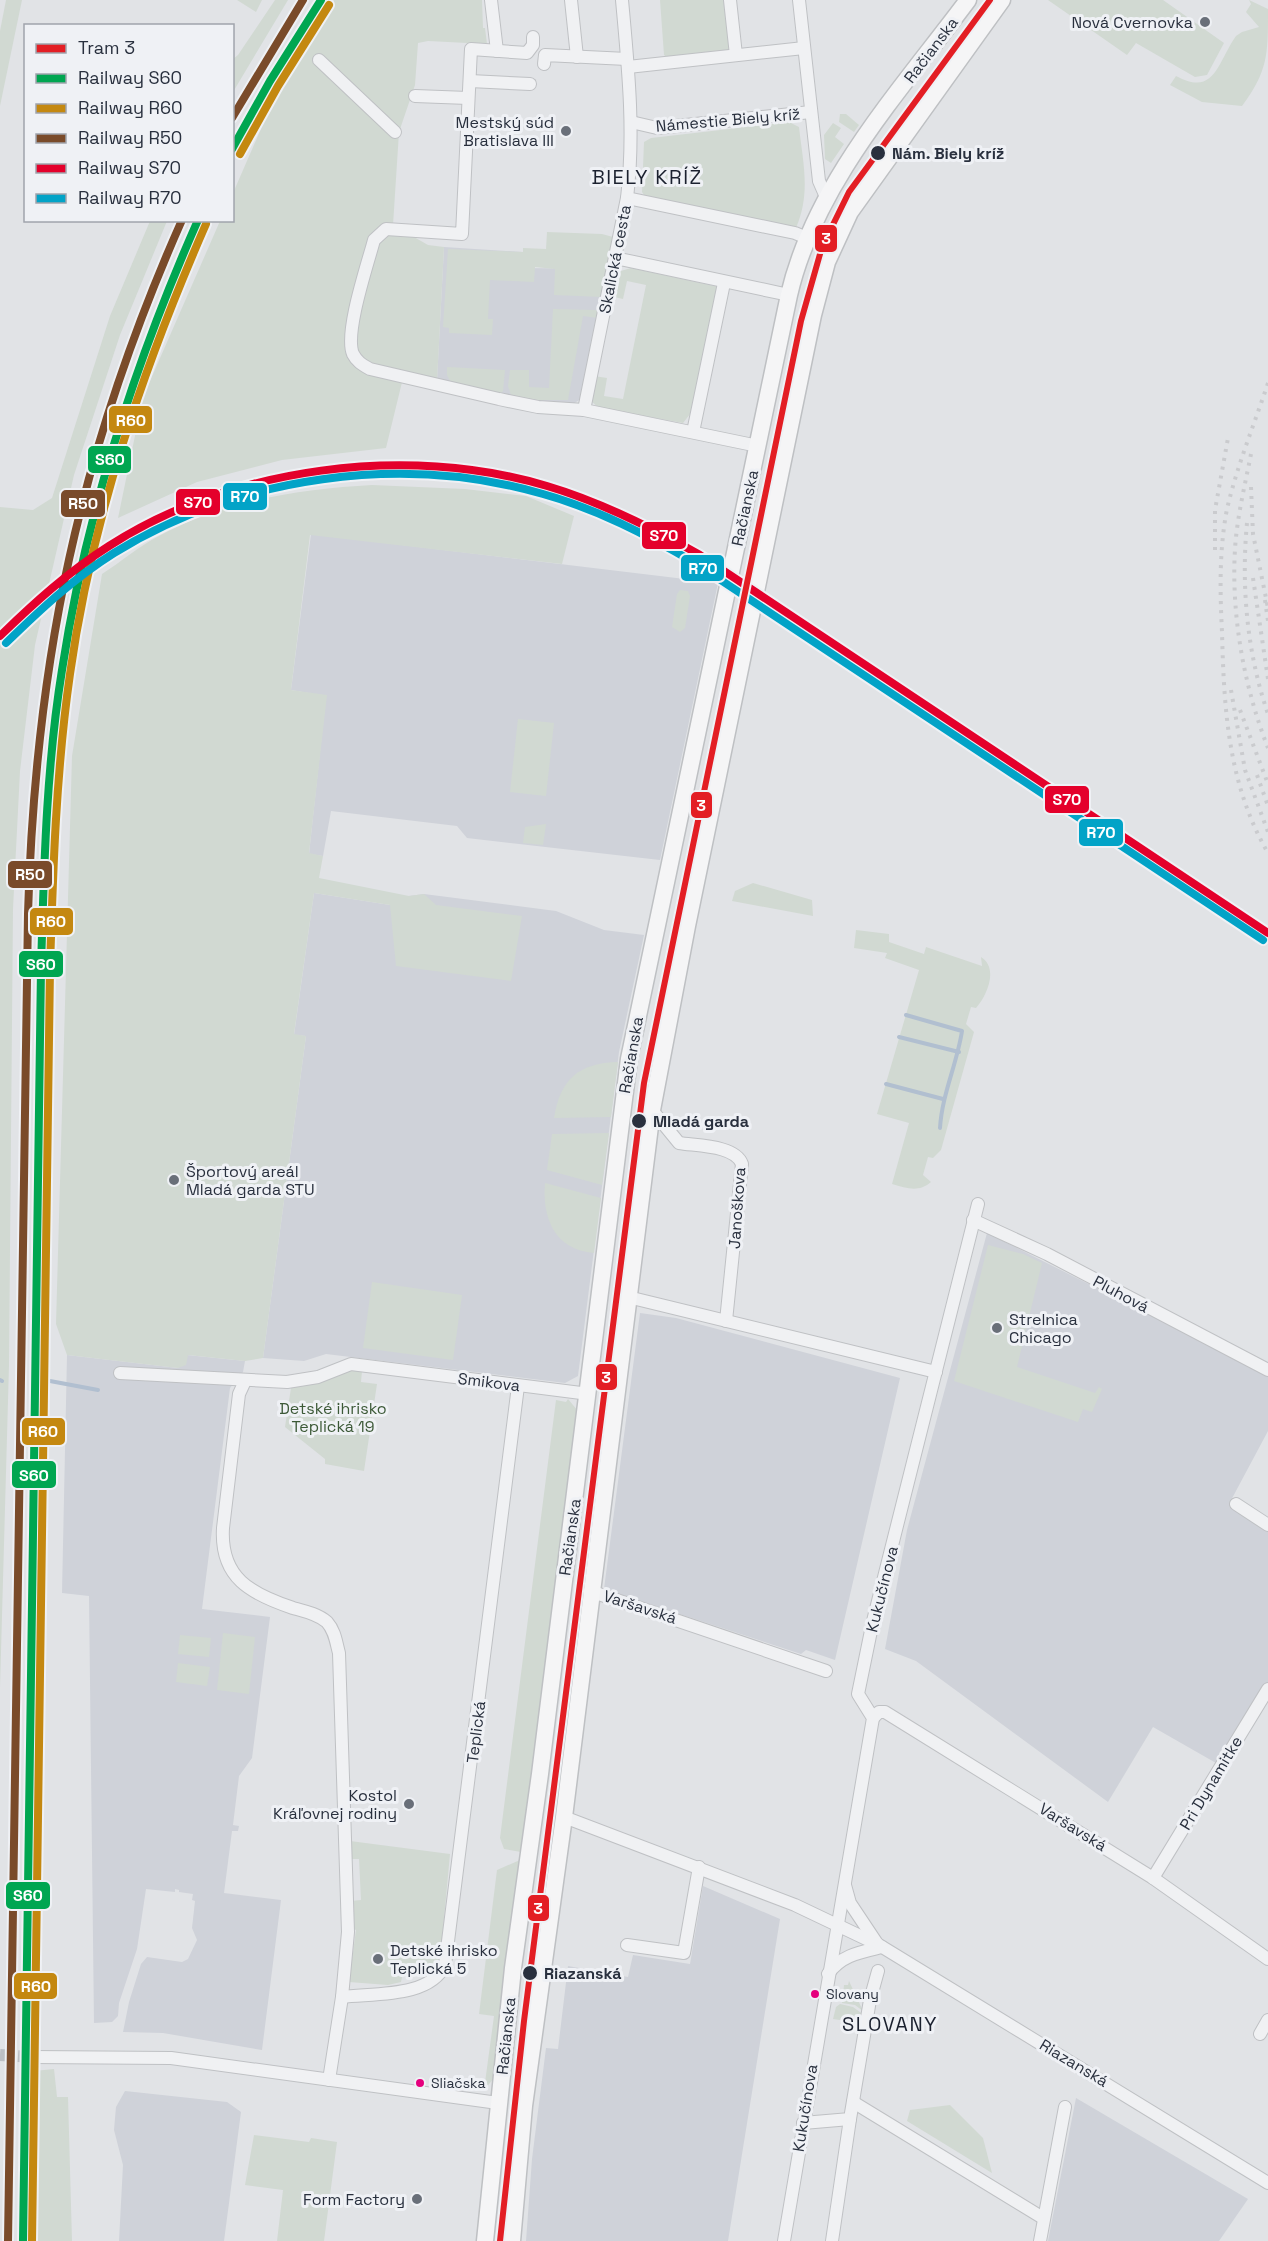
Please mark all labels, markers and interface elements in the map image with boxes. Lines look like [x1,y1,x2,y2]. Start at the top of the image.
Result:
place label: Nová Cvernovka [1071,12,1193,33]
street label: Račianska [899,13,963,87]
marker: Nová Cvernovka [1198,15,1212,29]
legend [24,24,234,222]
text: Tram 3 [78,36,135,59]
text: Railway S60 [78,66,182,89]
text: Railway R60 [78,96,182,119]
street label: Námestie Biely kríž [655,103,801,137]
place label: Mestský súd Bratislava III [456,112,554,151]
marker: Mestský súd Bratislava III [559,124,573,138]
text: Railway R50 [78,126,182,149]
place label: Nám. Biely kríž [892,143,1004,164]
marker: Nám. Biely kríž [869,144,887,162]
text: Railway S70 [78,156,181,179]
district label: BIELY KRÍŽ [591,164,703,190]
text: Railway R70 [78,186,181,209]
street label: Skalická cesta [594,203,636,315]
line badge: 3 [814,224,838,253]
text: 3 [821,228,831,249]
line badge: R60 [108,405,153,434]
text: R60 [116,410,146,431]
line badge: S60 [87,445,132,474]
text: S60 [95,449,125,470]
street label: Račianska [727,468,763,548]
line badge: R70 [222,482,268,511]
text: R70 [230,486,260,507]
line badge: S70 [175,488,221,516]
line badge: R50 [60,489,106,518]
text: S70 [184,492,212,513]
text: R50 [68,493,98,514]
line badge: S70 [641,521,687,550]
text: S70 [650,525,678,546]
line badge: R70 [680,554,725,582]
text: R70 [688,558,718,579]
line badge: S70 [1044,785,1090,814]
text: S70 [1053,789,1081,810]
line badge: 3 [690,791,713,819]
text: 3 [696,795,706,816]
line badge: R70 [1078,818,1124,847]
text: R70 [1086,822,1116,843]
line badge: R50 [7,860,53,889]
text: R50 [15,864,45,885]
line badge: R60 [29,907,74,936]
text: R60 [36,911,66,932]
line badge: S60 [18,950,64,978]
text: S60 [26,954,56,975]
street label: Račianska [614,1015,648,1095]
place label: Mladá garda [653,1111,749,1132]
marker: Mladá garda [630,1112,648,1130]
place label: Športový areál Mladá garda STU [186,1161,315,1200]
street label: Janoškova [724,1166,750,1250]
marker: Športový areál Mladá garda STU [167,1173,181,1187]
street label: Pluhová [1089,1271,1153,1317]
place label: Strelnica Chicago [1009,1309,1078,1348]
marker: Strelnica Chicago [990,1321,1004,1335]
line badge: 3 [595,1363,618,1391]
text: 3 [601,1367,611,1388]
street label: Smikova [457,1368,521,1396]
park label: Detské ihrisko Teplická 19 [279,1398,387,1437]
line badge: R60 [21,1417,66,1446]
text: R60 [28,1421,58,1442]
line badge: S60 [11,1460,57,1489]
text: S60 [19,1465,49,1486]
street label: Račianska [554,1497,586,1577]
street label: Kukučínova [861,1544,903,1634]
street label: Varšavská [601,1585,679,1629]
street label: Teplická [462,1700,490,1764]
street label: Pri Dynamitke [1175,1732,1247,1834]
place label: Kostol Kráľovnej rodiny [273,1785,397,1824]
marker: Kostol Kráľovnej rodiny [402,1797,416,1811]
street label: Varšavská [1035,1798,1111,1856]
line badge: S60 [5,1881,51,1910]
text: S60 [13,1885,43,1906]
line badge: 3 [527,1894,550,1922]
text: 3 [533,1898,543,1919]
place label: Detské ihrisko Teplická 5 [390,1940,498,1979]
marker: Detské ihrisko Teplická 5 [371,1952,385,1966]
place label: Riazanská [544,1963,622,1984]
marker: Riazanská [521,1964,539,1982]
line badge: R60 [13,1972,58,2000]
text: R60 [21,1976,51,1997]
place label: Slovany [826,1985,879,2003]
marker: Slovany [809,1988,821,2000]
street label: Račianska [491,1996,521,2076]
district label: SLOVANY [842,2011,938,2037]
street label: Riazanská [1036,2034,1112,2092]
street label: Kukučínova [788,2063,822,2153]
place label: Sliačska [431,2074,485,2092]
marker: Sliačska [414,2077,426,2089]
place label: Form Factory [303,2189,405,2210]
marker: Form Factory [410,2192,424,2206]

